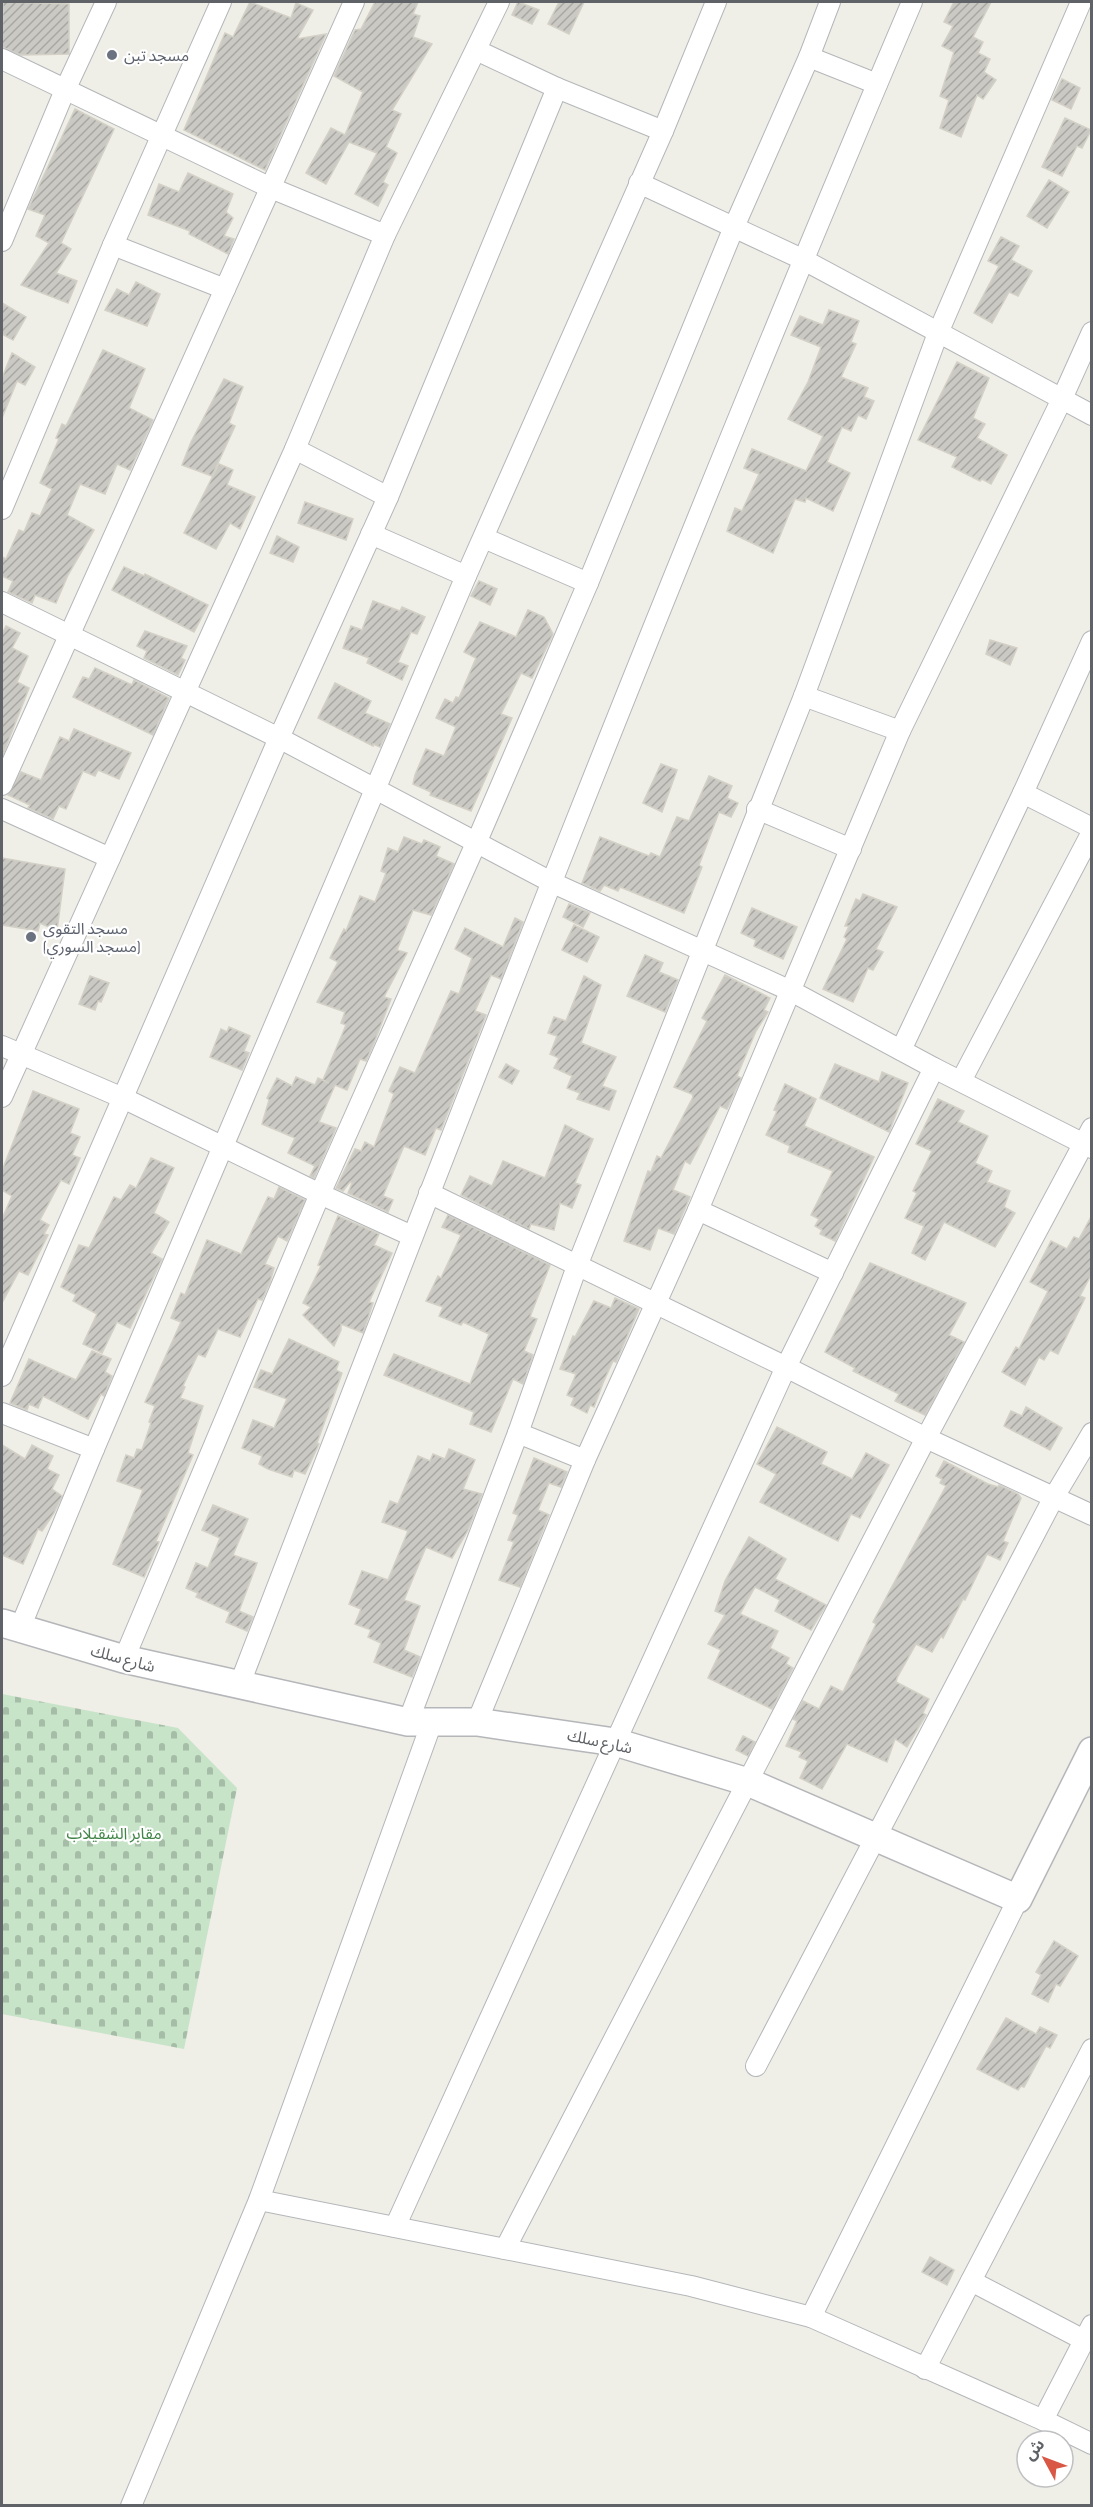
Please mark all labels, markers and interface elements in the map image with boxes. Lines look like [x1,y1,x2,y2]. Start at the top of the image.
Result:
place label: مسجد تبن [124,47,189,66]
marker: مسجد تبن [105,48,119,62]
place label: مسجد التقوى (مسجد السوري) [43,920,140,959]
marker: مسجد التقوى (مسجد السوري) [24,930,38,944]
street label: شارع سلك [88,1642,157,1679]
street label: شارع سلك [565,1726,634,1761]
park label: مقابر الشقيلاب [66,1825,162,1844]
north arrow [1015,2429,1075,2489]
text: ش [1020,2436,1049,2465]

